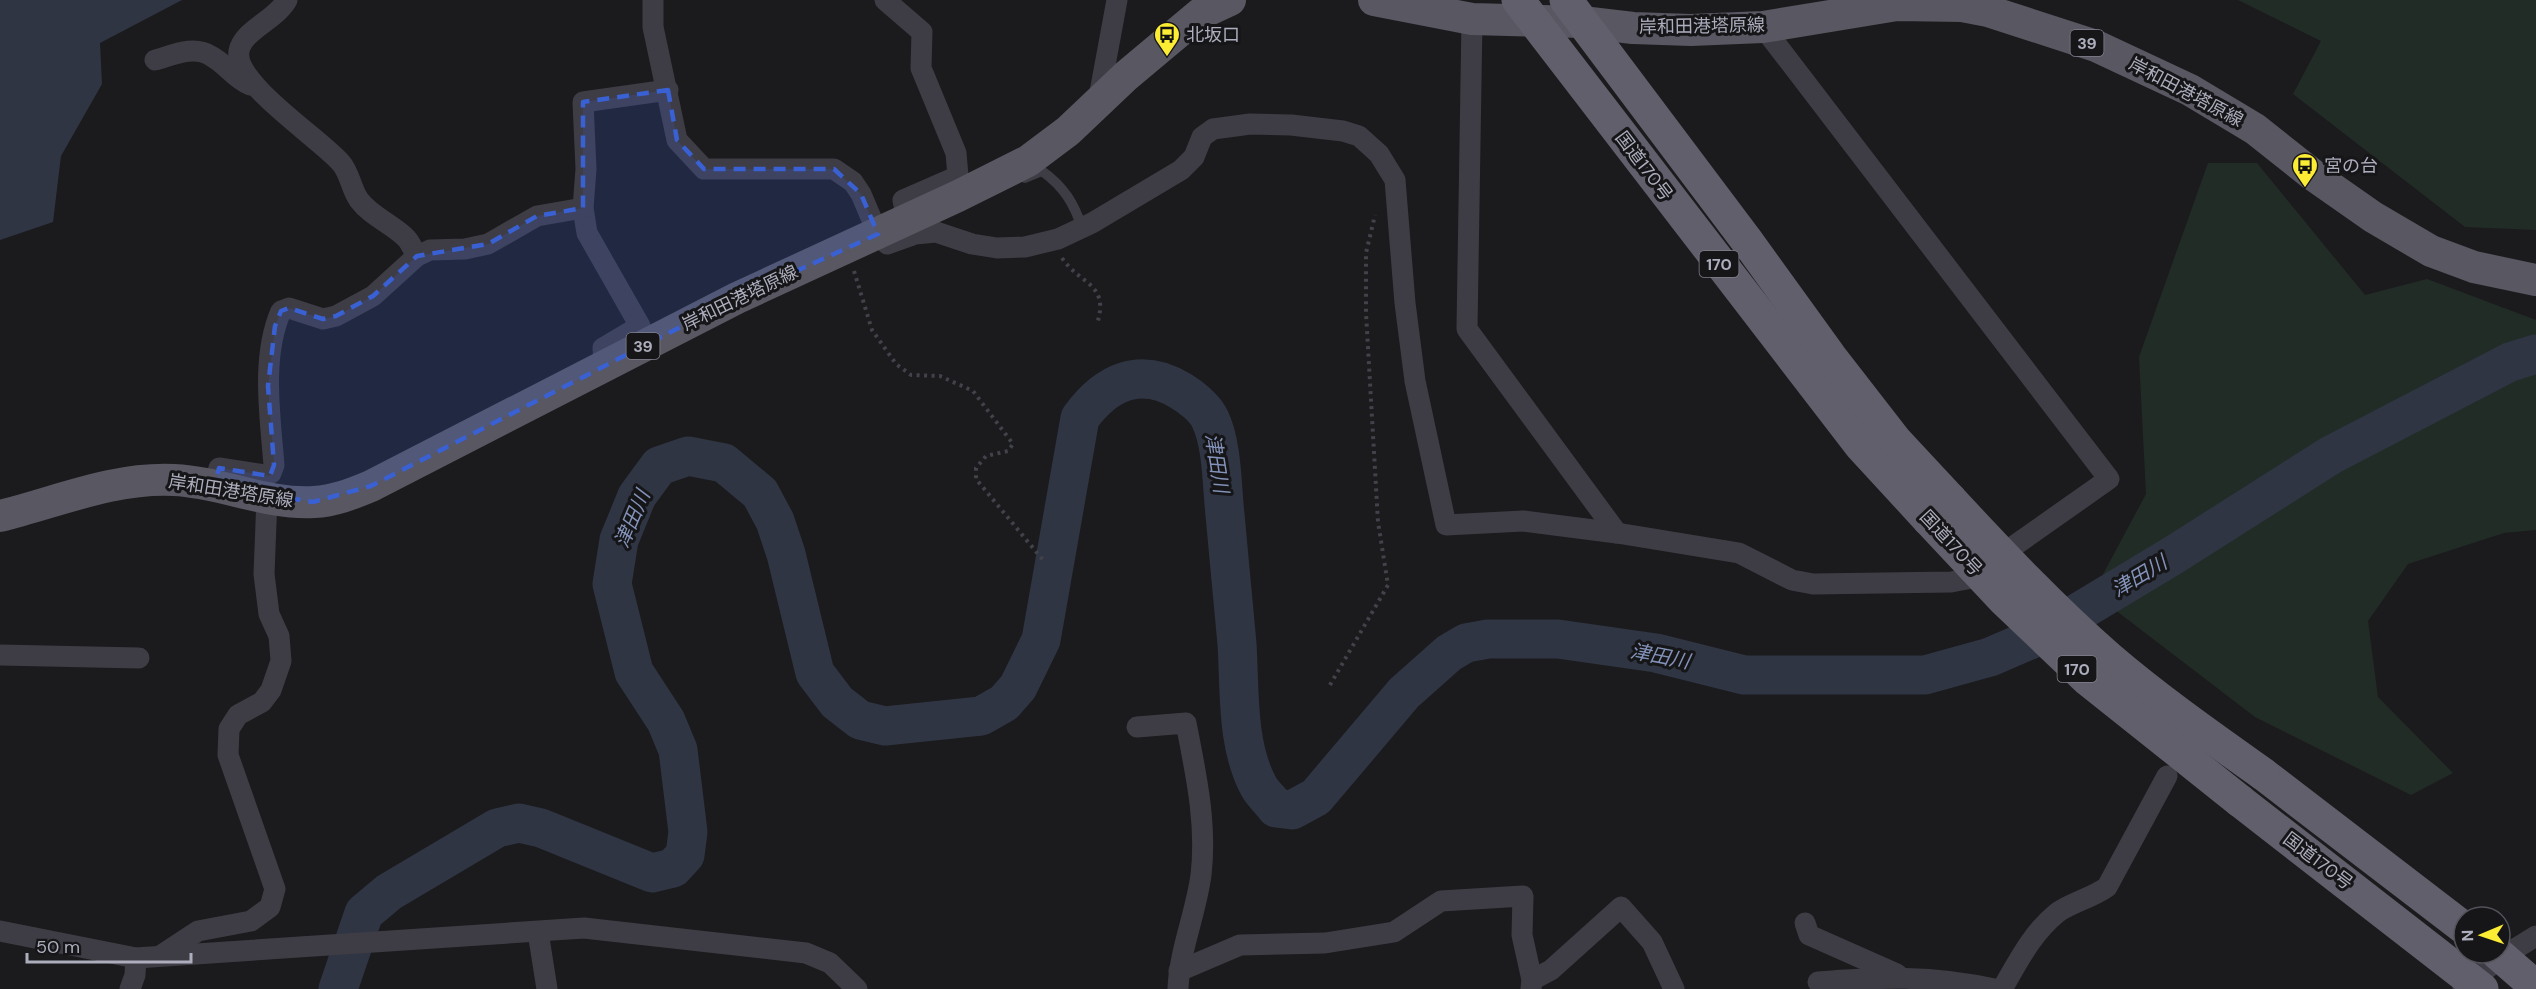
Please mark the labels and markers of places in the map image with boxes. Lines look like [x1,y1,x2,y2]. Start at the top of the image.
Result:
bus stop icon: 北坂口 [1152,20,1182,58]
place label: 北坂口 [1186,23,1240,47]
bus stop icon: 宮の台 [2290,151,2320,189]
place label: 宮の台 [2324,154,2378,178]

